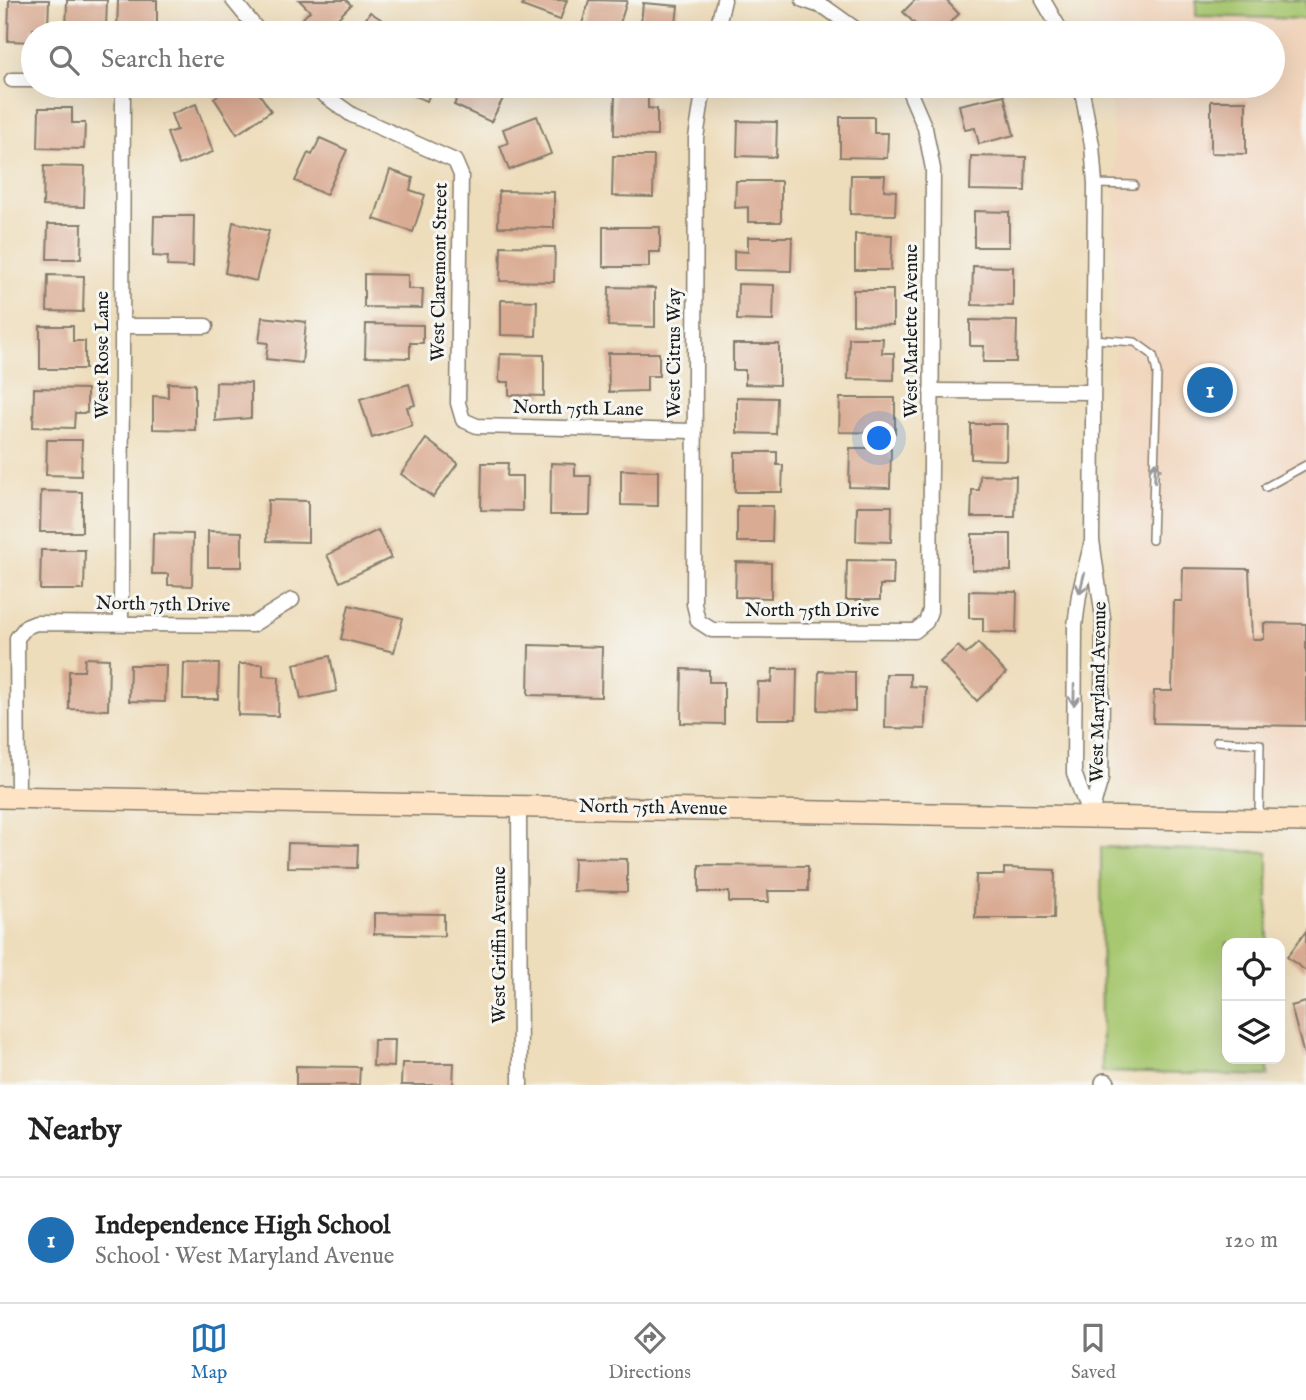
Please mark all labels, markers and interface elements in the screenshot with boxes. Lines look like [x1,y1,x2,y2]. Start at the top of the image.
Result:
search box [21,21,1285,98]
icon: search [45,41,83,79]
text: Search here [101,43,225,76]
street label: West Claremont Street [426,182,454,362]
street label: West Marlette Avenue [900,244,924,418]
street label: West Citrus Way [663,287,687,418]
street label: West Rose Lane [91,291,115,419]
pin: 1 [1187,364,1233,416]
street label: North 75th Lane [512,396,644,422]
your location [862,421,896,455]
one-way arrow [1148,460,1161,483]
one-way arrow [1075,571,1088,594]
street label: North 75th Drive [95,592,231,618]
street label: North 75th Drive [745,599,880,623]
street label: West Maryland Avenue [1085,601,1113,783]
one-way arrow [1068,683,1081,706]
street label: North 75th Avenue [579,795,728,821]
street label: West Griffin Avenue [488,866,512,1024]
map controls [1222,938,1285,1064]
button: locate [1222,938,1285,1001]
button: layers [1222,1001,1285,1064]
text: Nearby [28,1112,121,1150]
text: Independence High School [95,1209,390,1242]
text: 1 [47,1226,55,1255]
text: 120 m [1225,1226,1278,1255]
text: School · West Maryland Avenue [95,1242,394,1271]
tab: Map [190,1319,228,1385]
tab: Directions [608,1319,691,1385]
tab: Saved [1071,1319,1116,1385]

